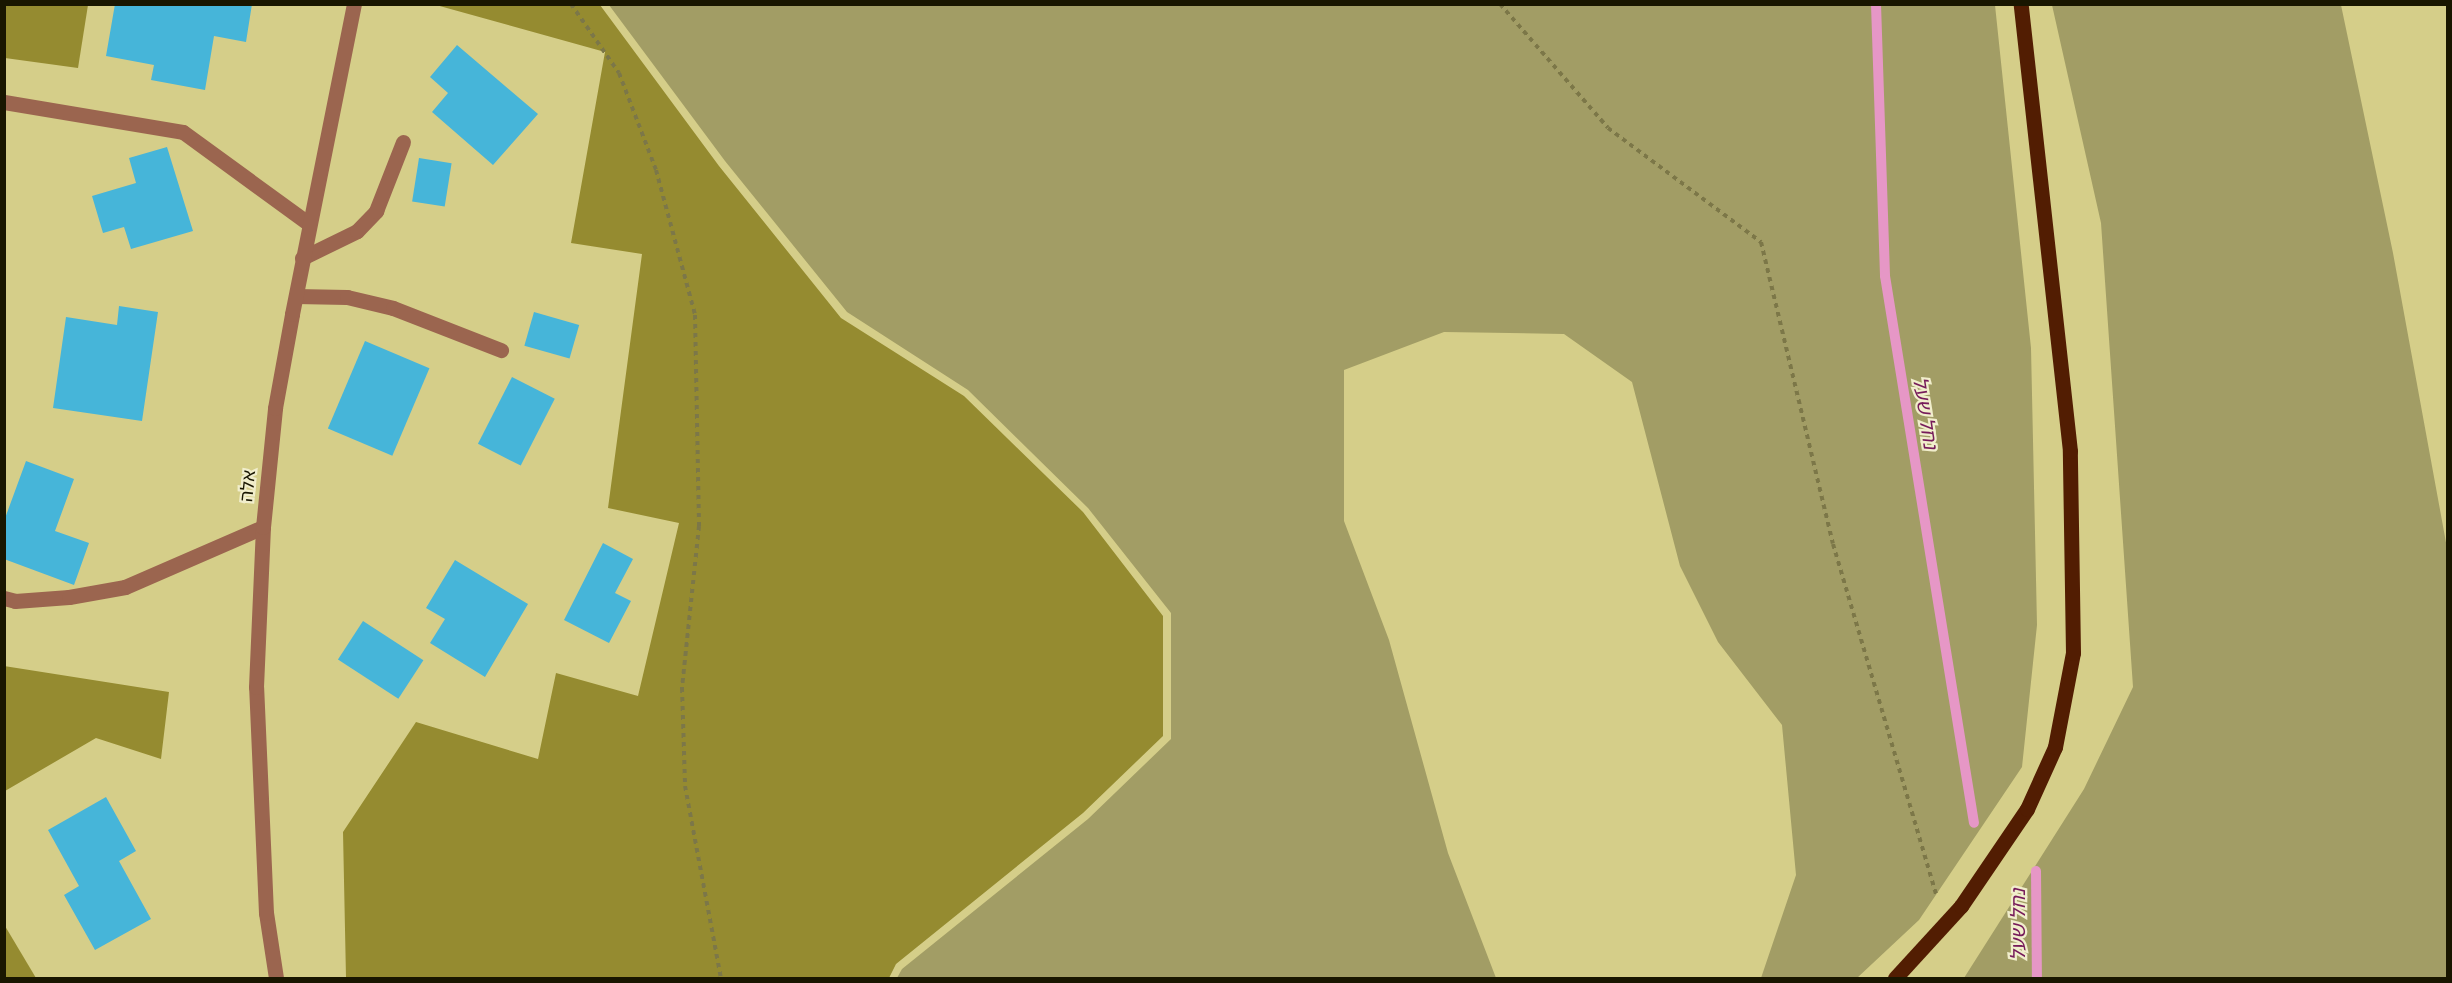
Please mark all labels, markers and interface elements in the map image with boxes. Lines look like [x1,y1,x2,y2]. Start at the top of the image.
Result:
water label: נחל שעל [1907,375,1943,451]
street label: אלה [236,469,260,503]
water label: נחל שעל [2006,889,2030,961]

